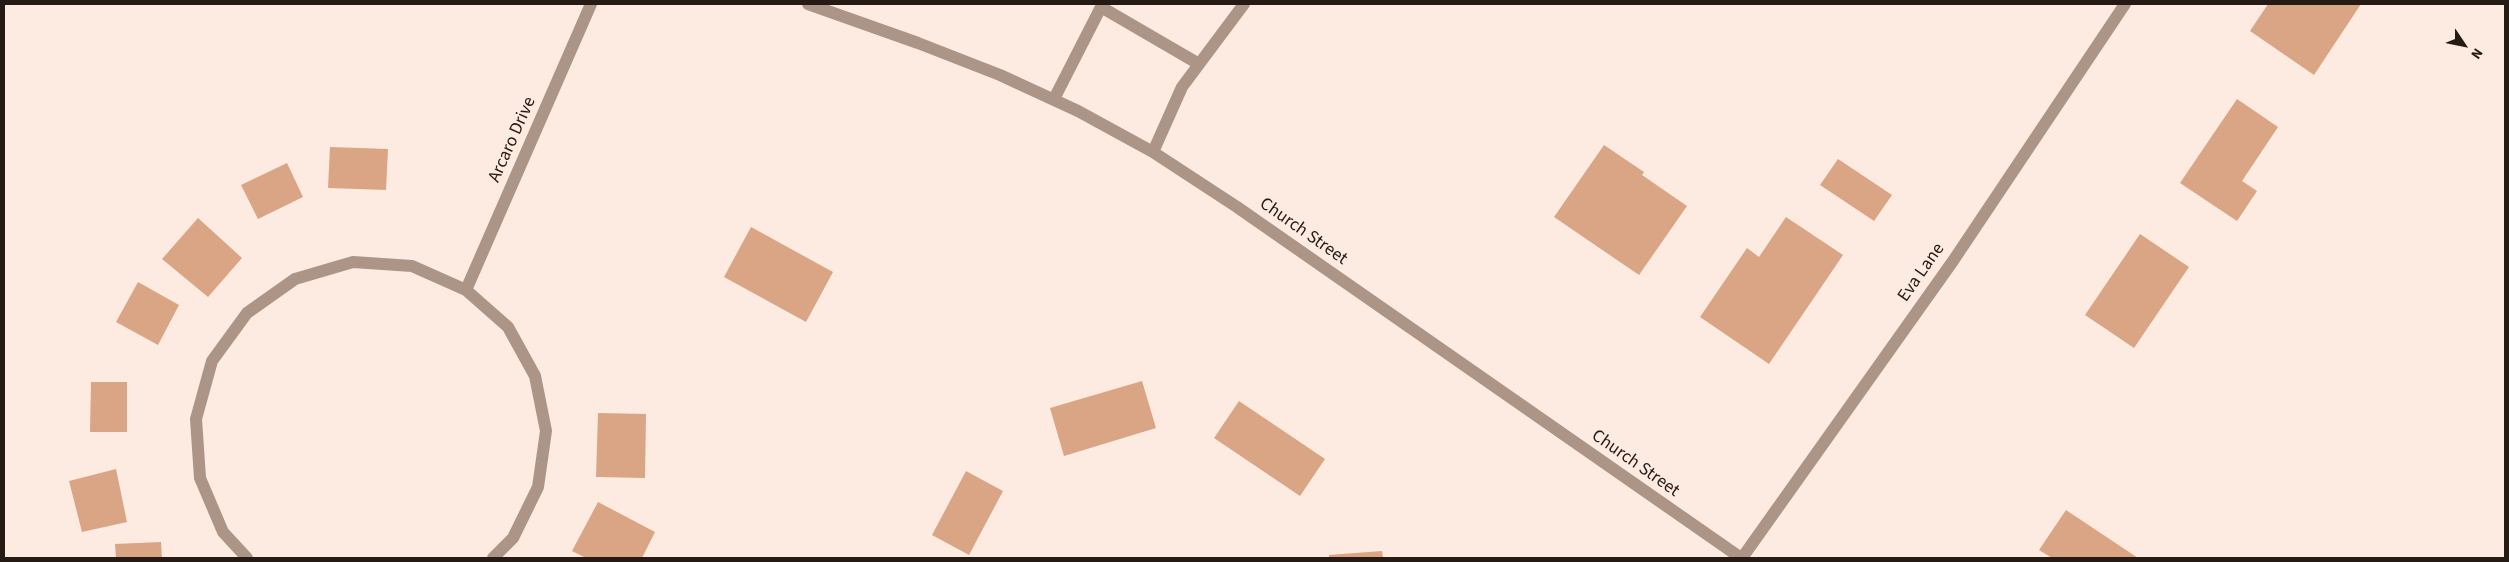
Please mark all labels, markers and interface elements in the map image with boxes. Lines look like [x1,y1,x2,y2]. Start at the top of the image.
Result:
north arrow [2439,20,2489,70]
text: N [2466,44,2487,63]
street label: Arcaro Drive [485,94,541,186]
street label: Church Street [1255,194,1351,270]
street label: Eva Lane [1894,240,1950,306]
street label: Church Street [1587,426,1683,502]

